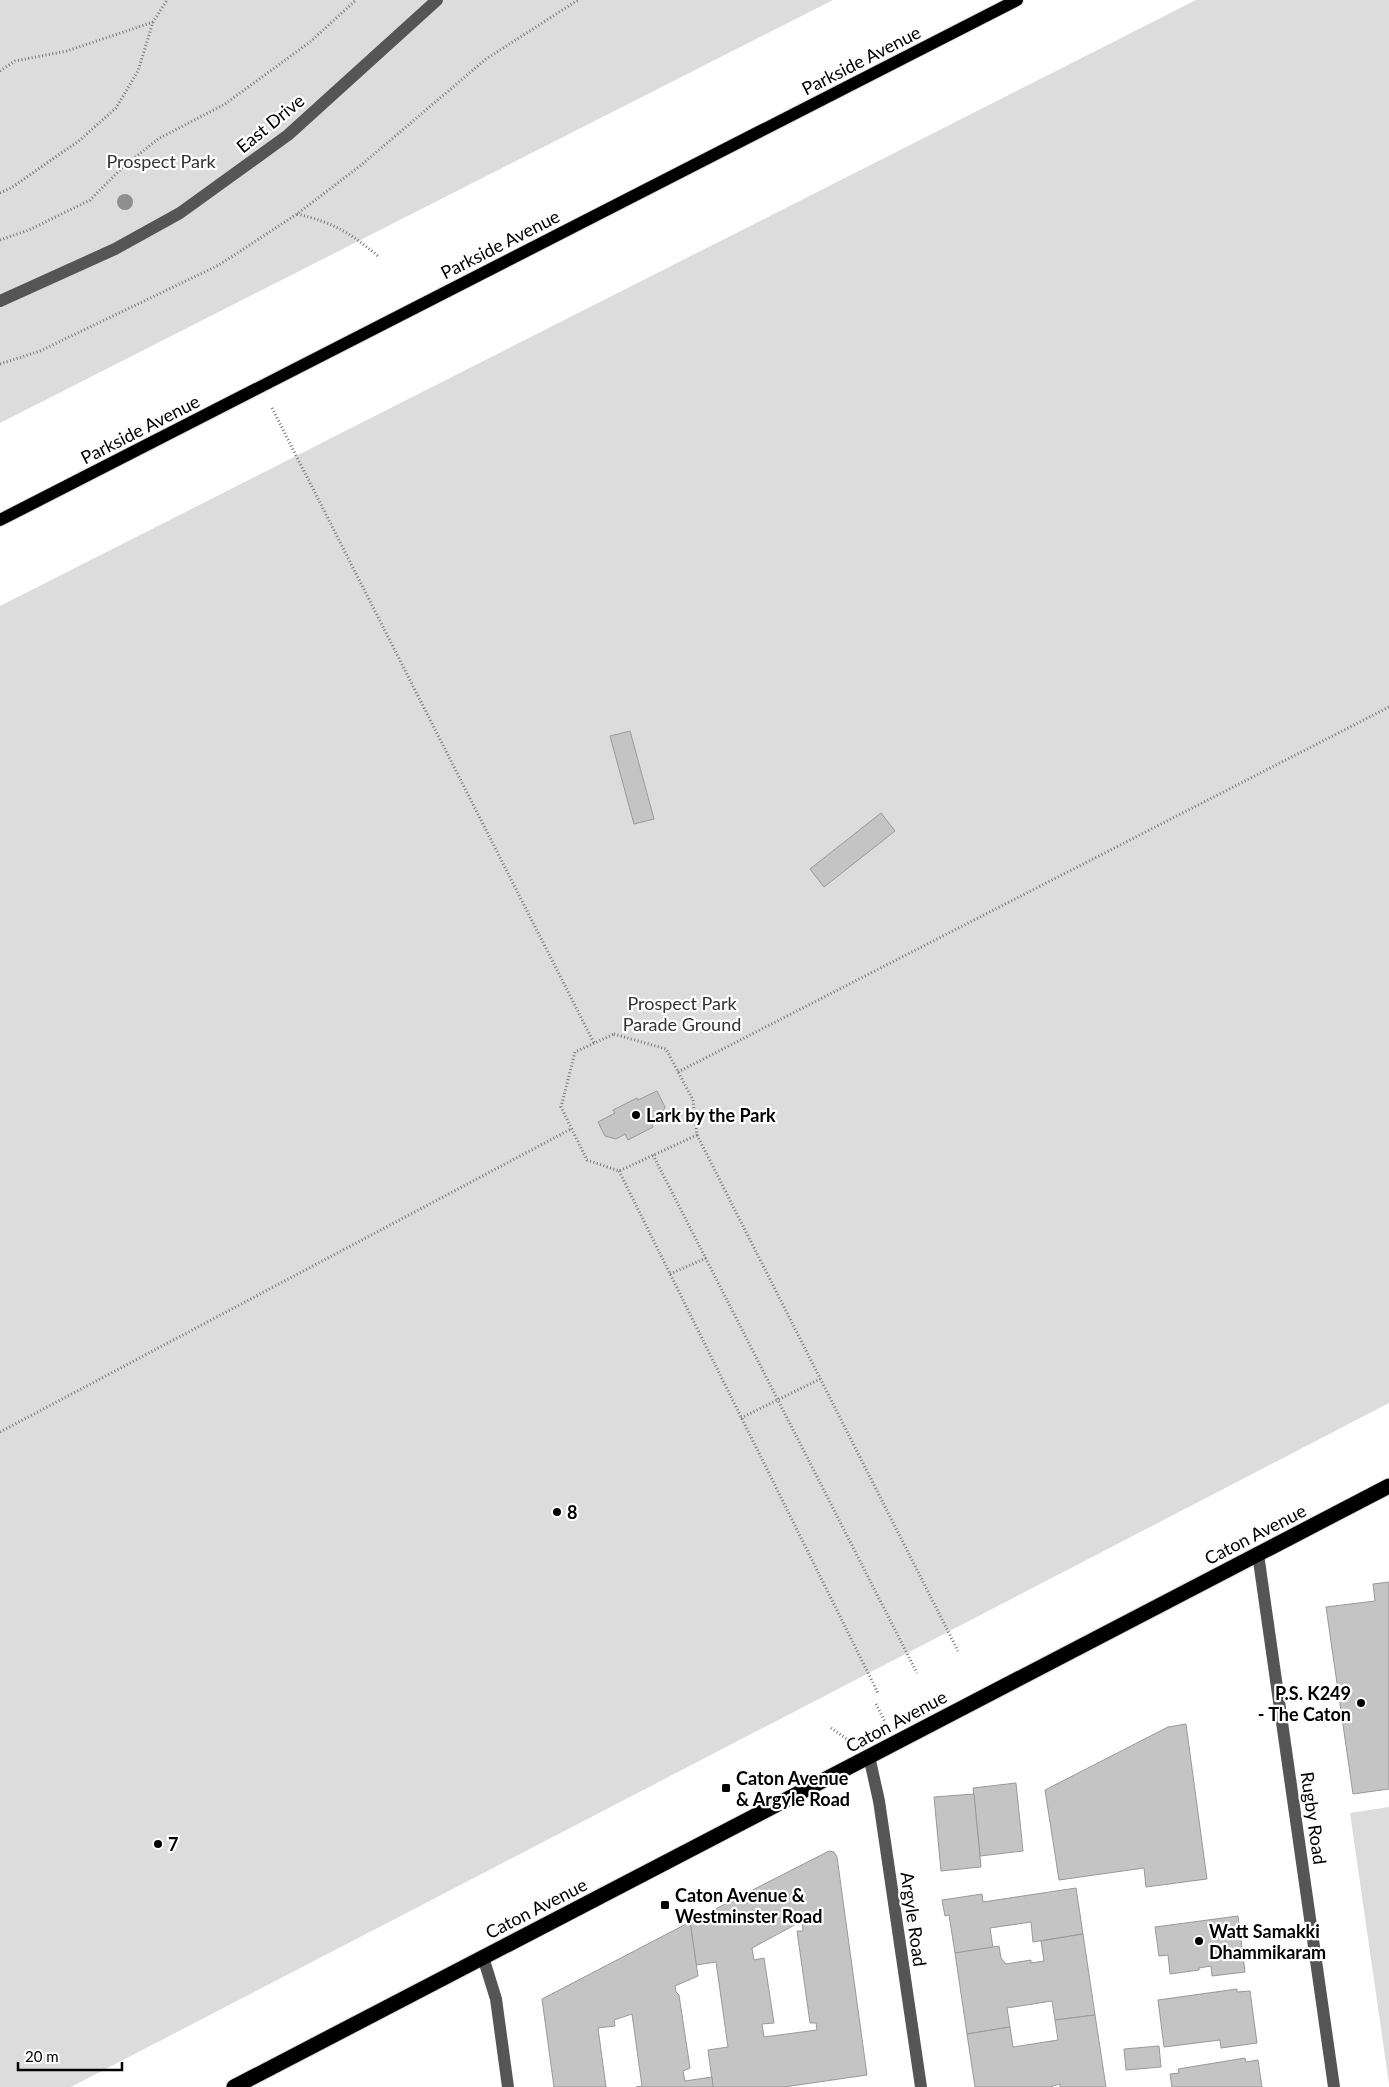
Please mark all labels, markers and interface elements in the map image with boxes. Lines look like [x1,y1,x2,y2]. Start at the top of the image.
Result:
street label: Parkside Avenue [798,21,924,99]
street label: East Drive [232,89,308,157]
park label: Prospect Park [106,150,216,172]
street label: Parkside Avenue [437,205,563,283]
street label: Parkside Avenue [77,390,203,468]
park label: Prospect Park Parade Ground [623,992,741,1035]
place label: Lark by the Park [646,1104,776,1126]
marker: Lark by the Park [630,1109,642,1121]
street label: Caton Avenue [1201,1499,1309,1569]
place label: 8 [567,1501,577,1523]
marker: 8 [551,1506,563,1518]
place label: P.S. K249 - The Caton [1258,1682,1351,1725]
street label: Caton Avenue [842,1685,950,1757]
marker: P.S. K249 - The Caton [1355,1697,1367,1709]
place label: Caton Avenue & Argyle Road [736,1767,850,1810]
street label: Rugby Road [1297,1770,1331,1866]
marker: Caton Avenue & Argyle Road [720,1782,732,1794]
place label: 7 [168,1833,178,1855]
marker: 7 [152,1838,164,1850]
street label: Argyle Road [896,1870,932,1968]
street label: Caton Avenue [482,1873,590,1943]
place label: Caton Avenue & Westminster Road [675,1884,822,1927]
marker: Caton Avenue & Westminster Road [659,1899,671,1911]
place label: Watt Samakki Dhammikaram [1209,1920,1326,1963]
marker: Watt Samakki Dhammikaram [1193,1935,1205,1947]
scale bar [18,2040,121,2072]
text: 20 m [25,2047,59,2065]

